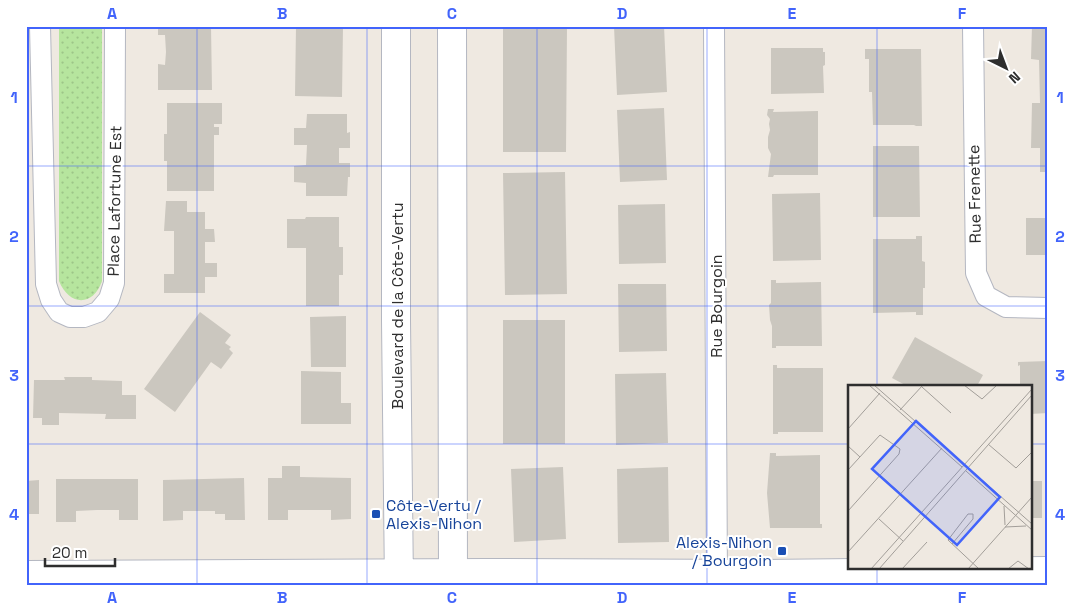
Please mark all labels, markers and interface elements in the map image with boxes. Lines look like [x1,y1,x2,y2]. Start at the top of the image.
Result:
text: A [107,3,117,24]
text: B [277,3,287,24]
text: C [447,3,457,24]
text: D [617,3,627,24]
text: E [788,3,797,24]
text: F [958,3,967,24]
north arrow [982,42,1032,92]
text: N [1005,68,1024,87]
text: 1 [10,87,18,108]
text: 1 [1056,87,1064,108]
street label: Place Lafortune Est [103,125,126,277]
street label: Rue Frenette [963,145,986,243]
street label: Boulevard de la Côte-Vertu [387,203,408,409]
text: 2 [9,226,19,247]
text: 2 [1055,226,1065,247]
street label: Rue Bourgoin [706,254,727,358]
text: 3 [9,365,19,386]
text: 3 [1055,365,1065,386]
inset map [848,385,1032,568]
place label: Côte-Vertu / Alexis-Nihon [386,495,482,534]
text: 4 [9,504,19,525]
text: 4 [1055,504,1065,525]
marker: Côte-Vertu / Alexis-Nihon [370,508,382,520]
place label: Alexis-Nihon / Bourgoin [676,532,772,571]
scale bar [45,536,115,568]
text: 20 m [52,543,87,562]
marker: Alexis-Nihon / Bourgoin [776,545,788,557]
text: A [107,587,117,608]
text: B [277,587,287,608]
text: C [447,587,457,608]
text: D [617,587,627,608]
text: E [788,587,797,608]
text: F [958,587,967,608]

